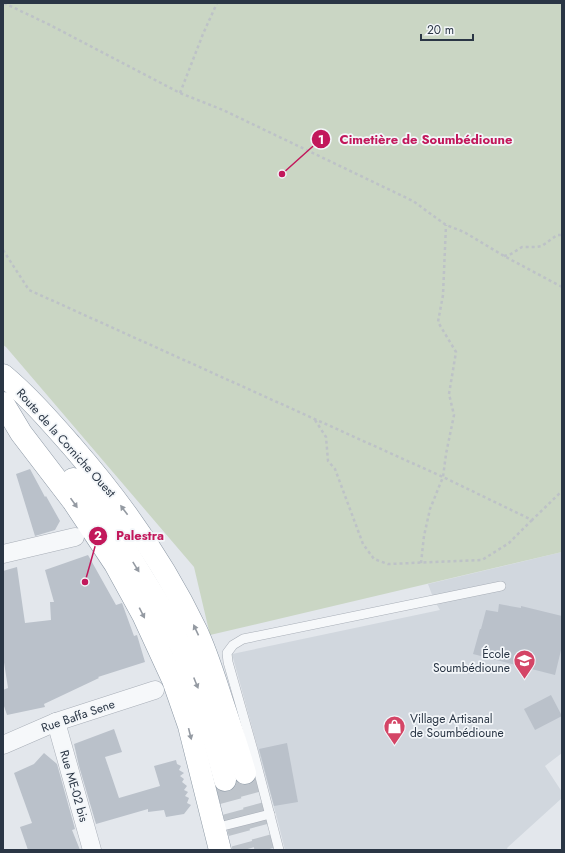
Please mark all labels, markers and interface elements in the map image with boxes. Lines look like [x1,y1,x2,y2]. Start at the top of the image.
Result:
scale bar [421,16,473,42]
text: 20 m [427,21,454,39]
callout: Cimetière de Soumbédioune [311,127,520,152]
text: Cimetière de Soumbédioune [340,130,513,149]
text: 1 [318,131,324,149]
street label: Route de la Corniche Ouest [12,385,120,501]
one-way arrow [70,498,78,508]
one-way arrow [120,505,128,515]
callout: Palestra [88,523,172,548]
text: Palestra [116,526,164,545]
text: 2 [94,527,102,545]
one-way arrow [133,561,140,573]
one-way arrow [139,608,146,619]
one-way arrow [193,625,199,636]
place label: École Soumbédioune [433,645,510,677]
school or university icon: École Soumbédioune [512,648,538,681]
one-way arrow [193,677,199,689]
street label: Rue Baffa Sene [39,695,117,737]
place label: Village Artisanal de Soumbédioune [410,710,504,742]
shop icon: Village Artisanal de Soumbédioune [381,713,407,746]
one-way arrow [188,728,194,740]
street label: Rue ME-02 bis [55,748,93,824]

